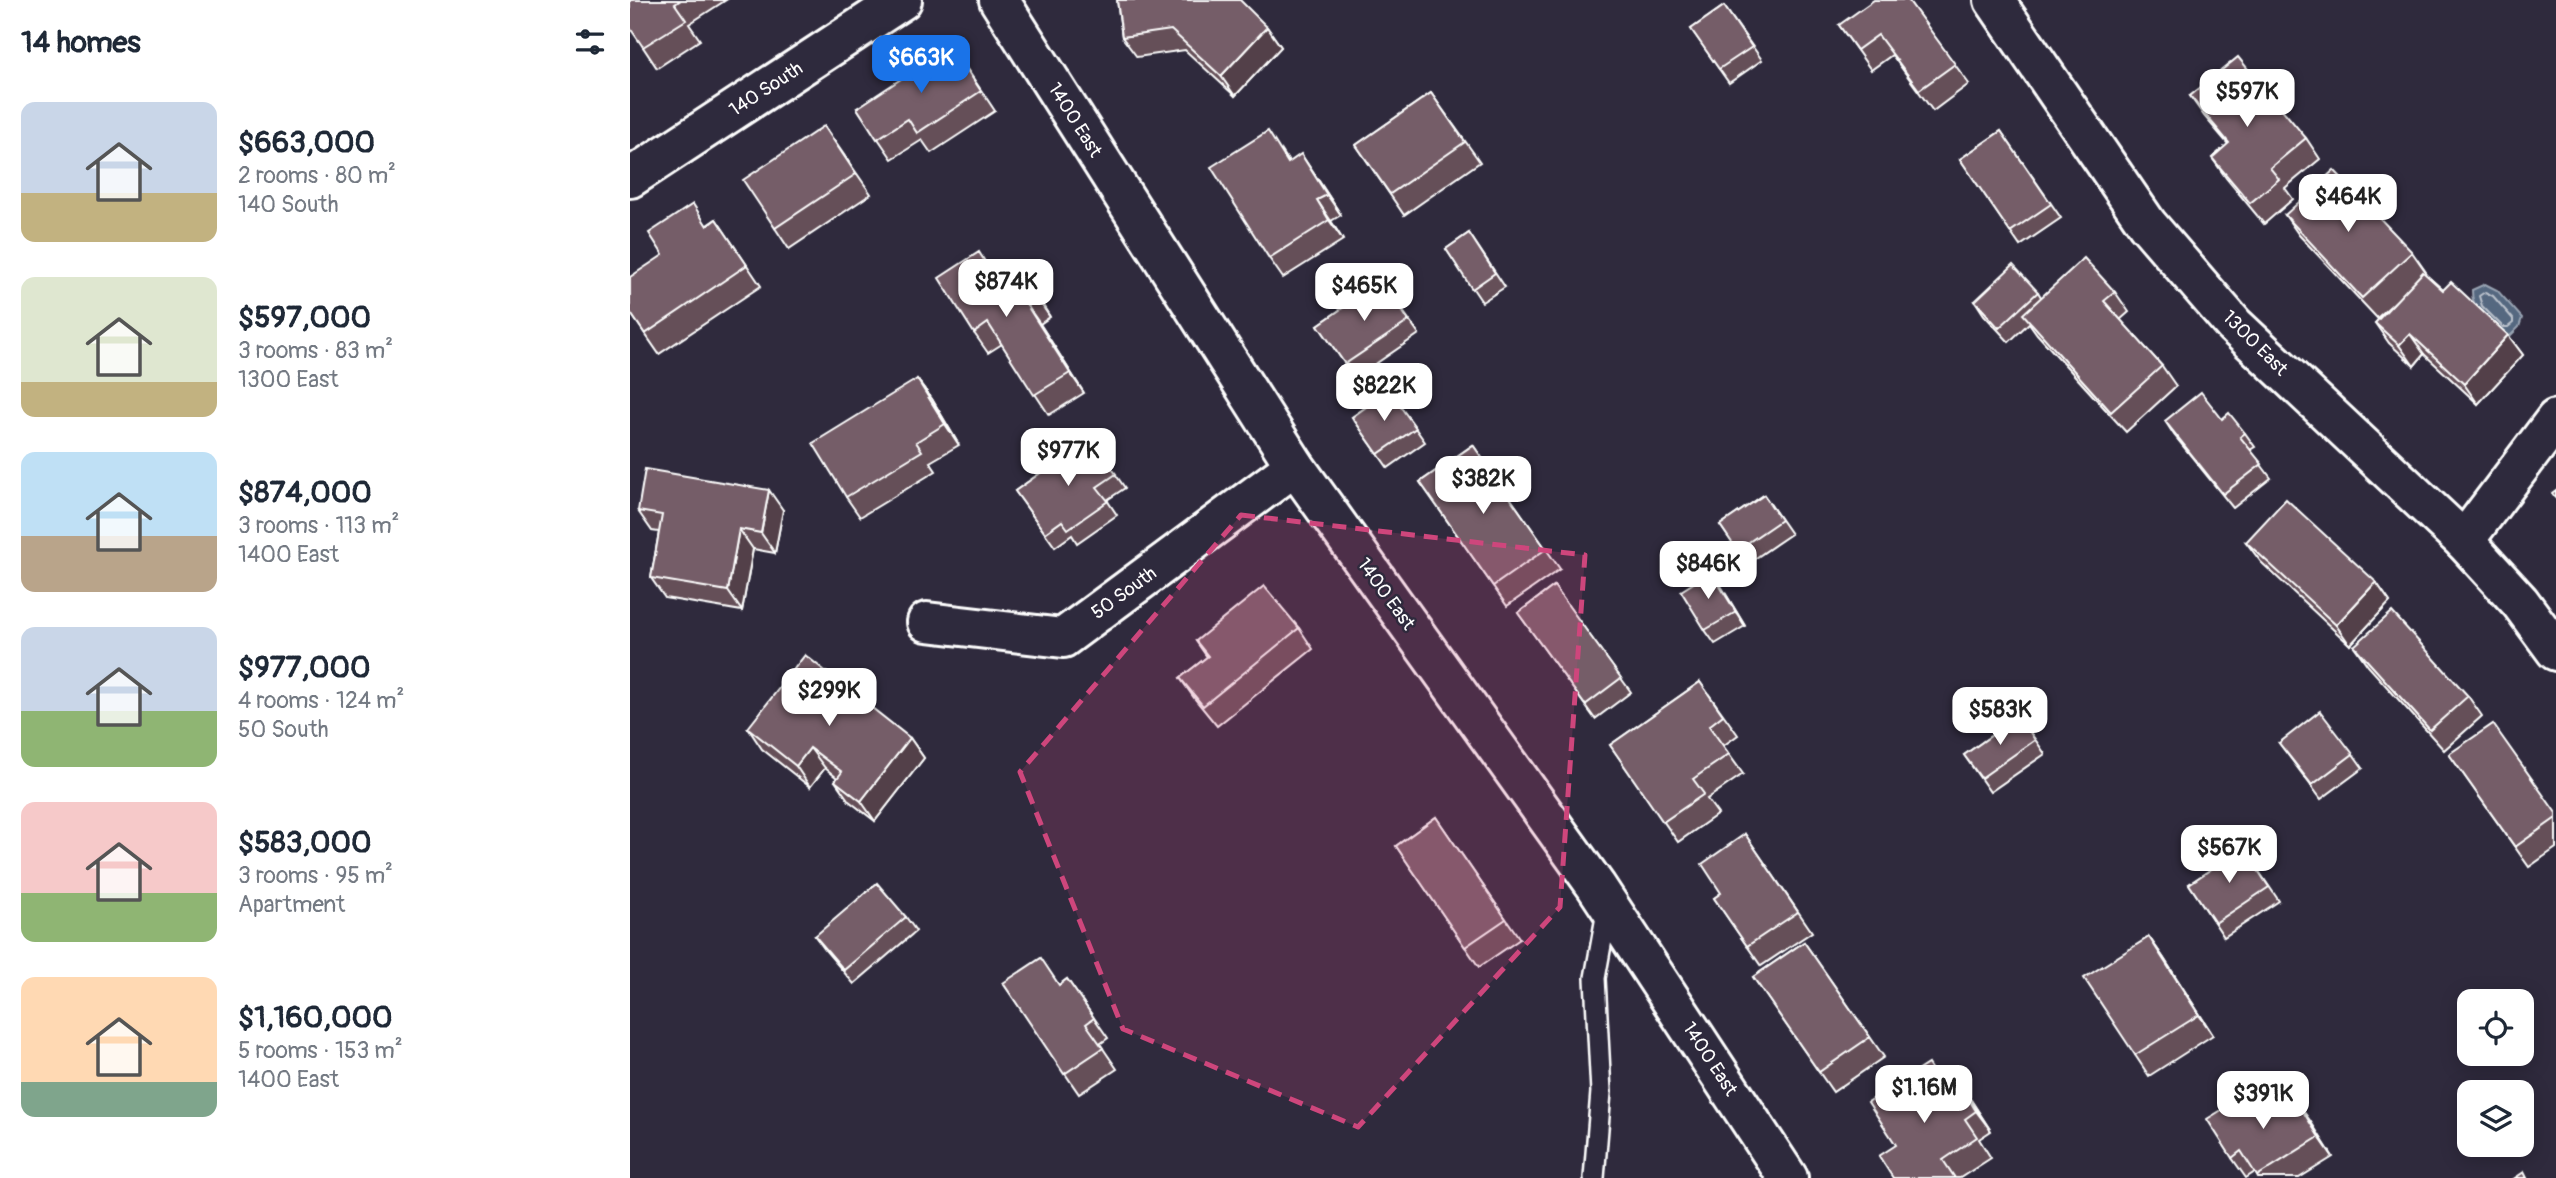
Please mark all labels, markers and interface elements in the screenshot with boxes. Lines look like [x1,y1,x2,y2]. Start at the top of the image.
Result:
icon: filters [571,23,609,61]
text: 14 homes [21,24,141,61]
pin: $663K [872,36,970,95]
text: $663K [888,43,954,72]
street label: 140 South [725,56,807,122]
pin: $597K [2198,69,2296,129]
text: $597K [2216,77,2278,106]
street label: 1400 East [1043,78,1107,162]
text: $663,000 [238,124,375,161]
icon: home [77,130,161,214]
text: 2 rooms · 80 m² [238,161,396,190]
pin: $464K [2299,174,2397,234]
text: $464K [2315,182,2381,211]
text: 140 South [238,190,338,219]
pin: $874K [957,260,1055,319]
pin: $465K [1315,264,1413,323]
text: $874K [974,267,1038,296]
text: $465K [1331,271,1397,300]
text: $597,000 [238,299,371,336]
icon: home [77,305,161,389]
street label: 1300 East [2217,305,2293,381]
text: 3 rooms · 83 m² [238,336,393,365]
pin: $822K [1335,364,1433,423]
text: 1300 East [238,365,338,394]
text: $822K [1352,371,1416,400]
pin: $977K [1019,428,1117,488]
text: $977K [1037,436,1099,465]
pin: $382K [1434,456,1532,516]
text: $382K [1451,464,1515,493]
text: $874,000 [238,474,372,511]
icon: home [77,480,161,564]
text: 3 rooms · 113 m² [238,511,399,540]
text: 1400 East [238,540,339,569]
pin: $846K [1659,542,1757,601]
text: $846K [1676,549,1740,578]
street label: 1400 East [1352,553,1420,635]
street label: 50 South [1087,561,1161,625]
text: $977,000 [238,649,371,686]
icon: home [77,655,161,739]
pin: $299K [780,668,878,728]
text: $299K [798,676,860,705]
text: 4 rooms · 124 m² [238,686,404,715]
pin: $583K [1951,688,2049,747]
text: $583K [1968,695,2032,724]
text: 50 South [238,715,329,744]
text: $583,000 [238,824,371,861]
pin: $567K [2180,826,2278,885]
icon: home [77,830,161,914]
text: $567K [2197,833,2261,862]
text: 3 rooms · 95 m² [238,861,393,890]
text: Apartment [238,890,345,919]
map controls [2457,989,2534,1157]
button: locate [2457,989,2534,1066]
text: $1,160,000 [238,999,392,1036]
icon: home [77,1005,161,1089]
street label: 1400 East [1677,1017,1743,1101]
text: 5 rooms · 153 m² [238,1036,403,1065]
text: 1400 East [238,1065,339,1094]
pin: $1.16M [1867,1066,1981,1125]
pin: $391K [2214,1072,2312,1131]
text: $1.16M [1891,1073,1957,1102]
text: $391K [2233,1079,2293,1108]
button: layers [2457,1080,2534,1157]

